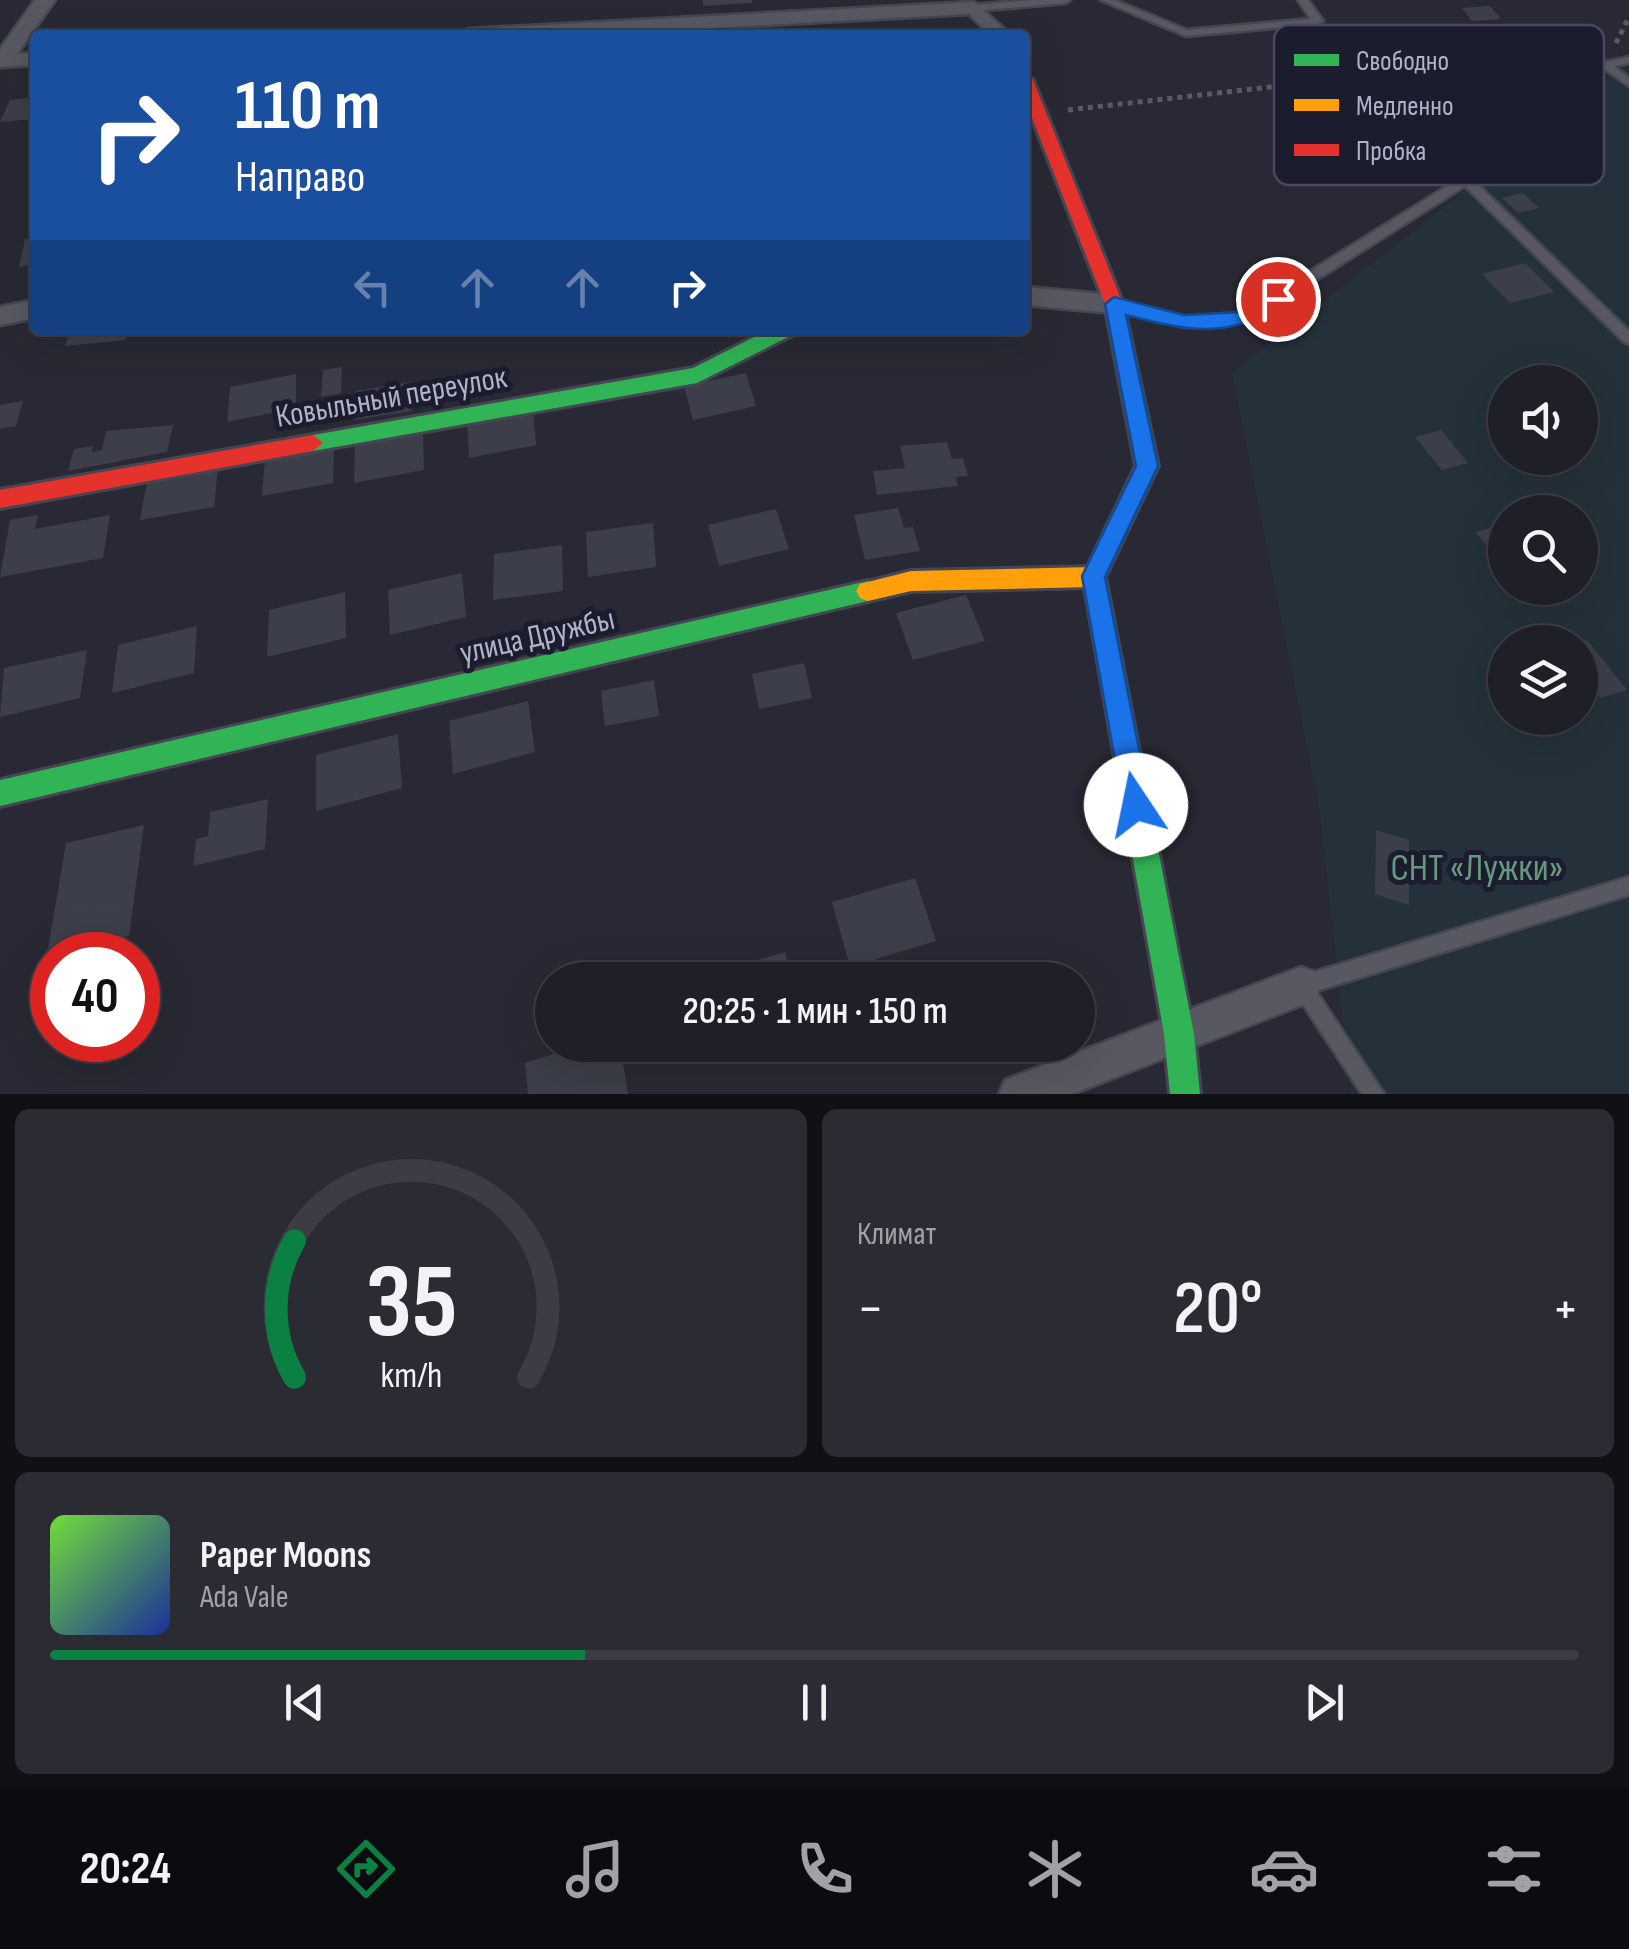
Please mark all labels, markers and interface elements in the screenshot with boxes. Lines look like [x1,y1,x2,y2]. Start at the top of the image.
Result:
legend [1274,25,1604,185]
text: Свободно [1356,45,1449,78]
text: 110 m [235,65,381,149]
icon: right [70,70,200,200]
text: Медленно [1356,90,1454,123]
text: Пробка [1356,135,1426,168]
text: Направо [235,150,365,205]
pin [1236,257,1321,342]
icon: left [345,260,400,315]
icon: ahead [450,260,505,315]
icon: ahead [555,260,610,315]
icon: right [660,260,715,315]
icon: arrive [1251,272,1306,327]
street label: Ковыльный переулок [273,358,511,437]
map controls [1488,365,1598,735]
button: sound [1488,365,1598,475]
button: search [1488,495,1598,605]
street label: улица Дружбы [456,600,619,673]
button: layers [1488,625,1598,735]
position arrow [1084,753,1188,857]
park label: СНТ «Лужки» [1390,846,1564,891]
speed limit sign: 40 [30,932,160,1062]
text: 20:25 · 1 мин · 150 m [682,989,948,1034]
text: Климат [857,1215,936,1254]
text: 35 [365,1241,457,1366]
text: 20° [1173,1264,1263,1355]
text: − [857,1276,884,1343]
text: + [1552,1276,1579,1343]
text: km/h [380,1355,442,1398]
text: Paper Moons [200,1533,371,1578]
text: Ada Vale [200,1578,289,1617]
icon: previous [277,1675,332,1730]
icon: pause [787,1675,842,1730]
icon: next [1297,1675,1352,1730]
icon: directions [331,1834,401,1904]
icon: music [560,1834,630,1904]
icon: phone [790,1834,860,1904]
icon: climate [1020,1834,1090,1904]
icon: car [1249,1834,1319,1904]
icon: filters [1479,1834,1549,1904]
text: 20:24 [80,1842,171,1897]

